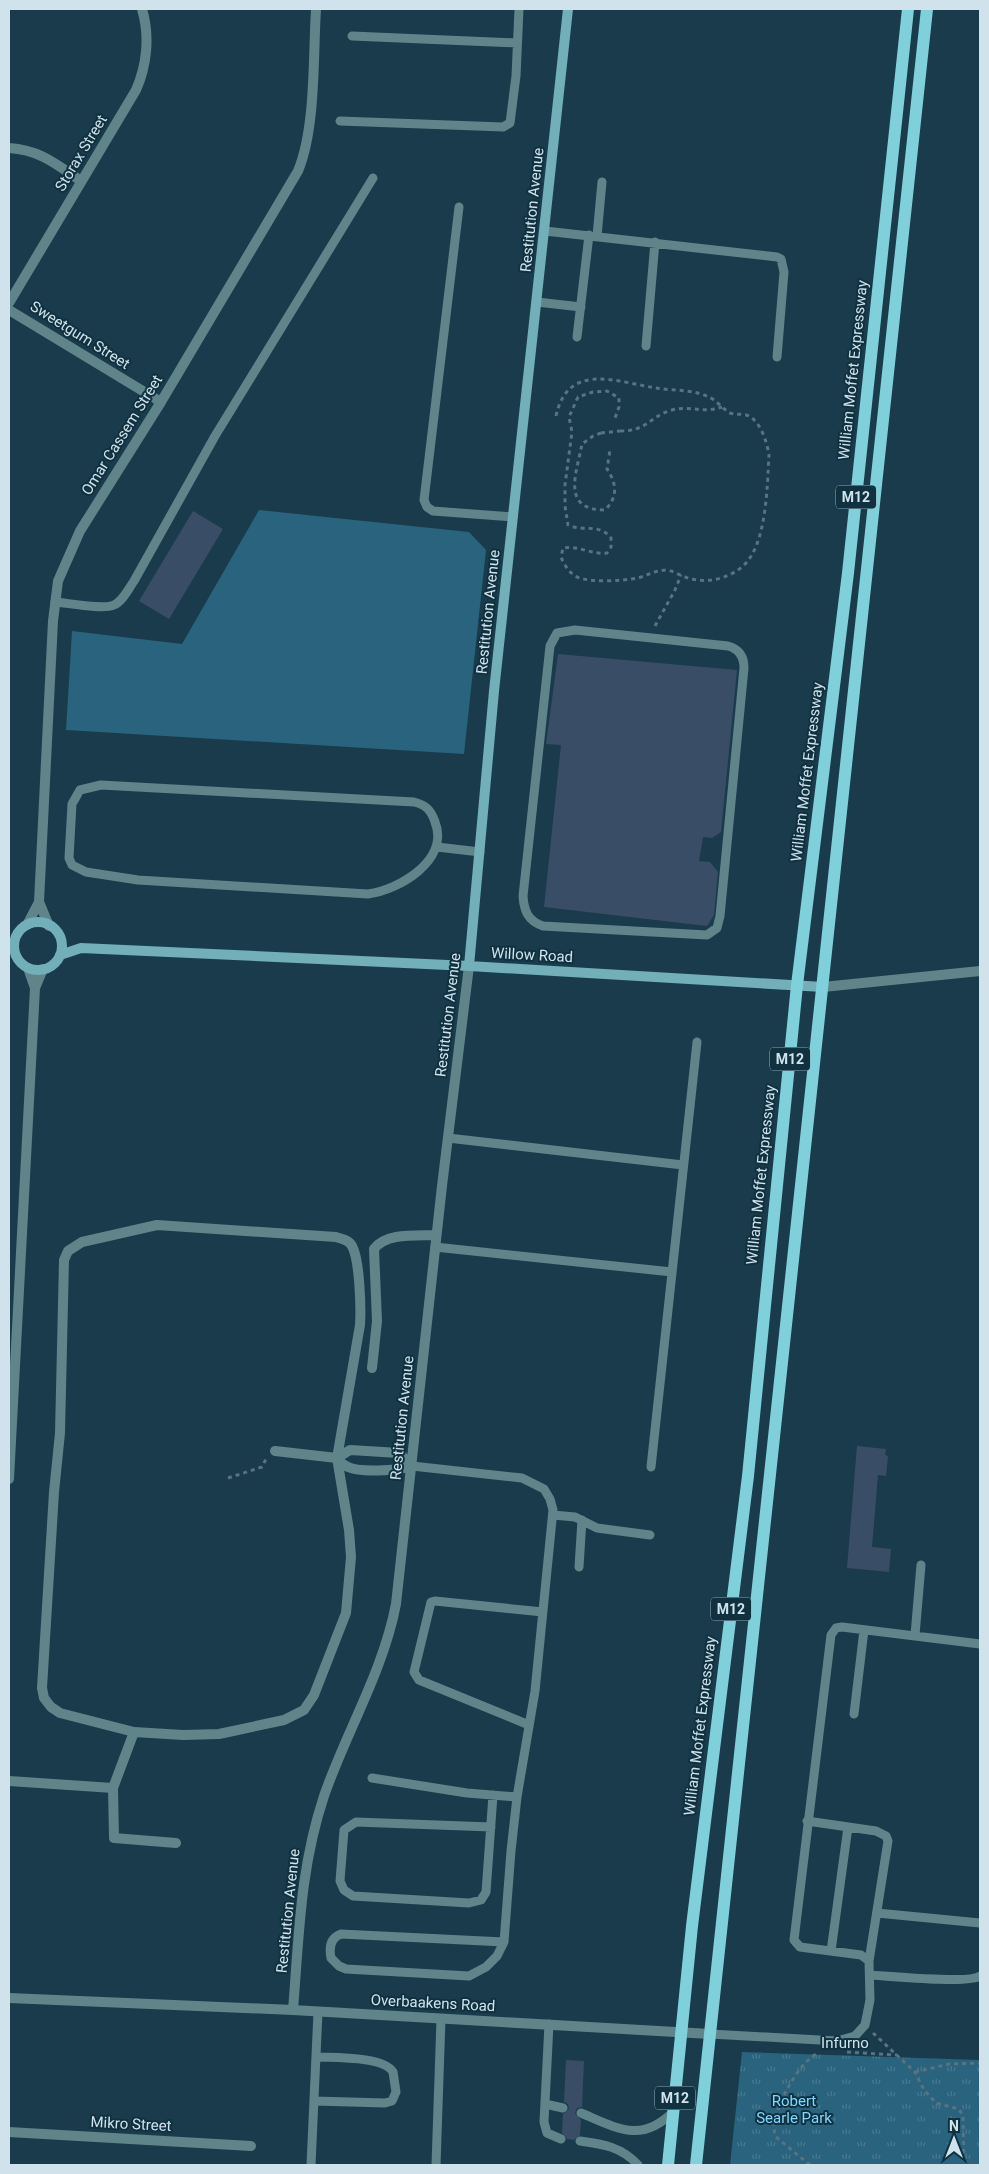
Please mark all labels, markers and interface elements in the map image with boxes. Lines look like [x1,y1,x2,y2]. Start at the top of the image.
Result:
street label: Storax Street [51,111,111,194]
street label: Restitution Avenue [517,147,547,273]
street label: William Moffet Expressway [835,279,871,461]
street label: Sweetgum Street [27,297,133,373]
street label: Omar Cassem Street [78,372,166,498]
road number: M12 [836,486,876,508]
street label: Restitution Avenue [473,549,503,675]
street label: William Moffet Expressway [787,681,827,863]
street label: Willow Road [490,944,574,966]
street label: Restitution Avenue [431,952,465,1078]
road number: M12 [770,1048,810,1070]
street label: William Moffet Expressway [743,1084,779,1266]
street label: Restitution Avenue [387,1355,417,1481]
road number: M12 [711,1598,751,1620]
street label: William Moffet Expressway [680,1635,720,1817]
street label: Restitution Avenue [273,1848,303,1974]
street label: Overbaakens Road [370,1991,496,2015]
street label: Infurno [821,2034,869,2052]
road number: M12 [655,2086,695,2110]
park label: Robert Searle Park [756,2092,832,2127]
street label: Mikro Street [90,2113,172,2135]
north arrow [929,2114,979,2164]
text: N [949,2118,959,2134]

